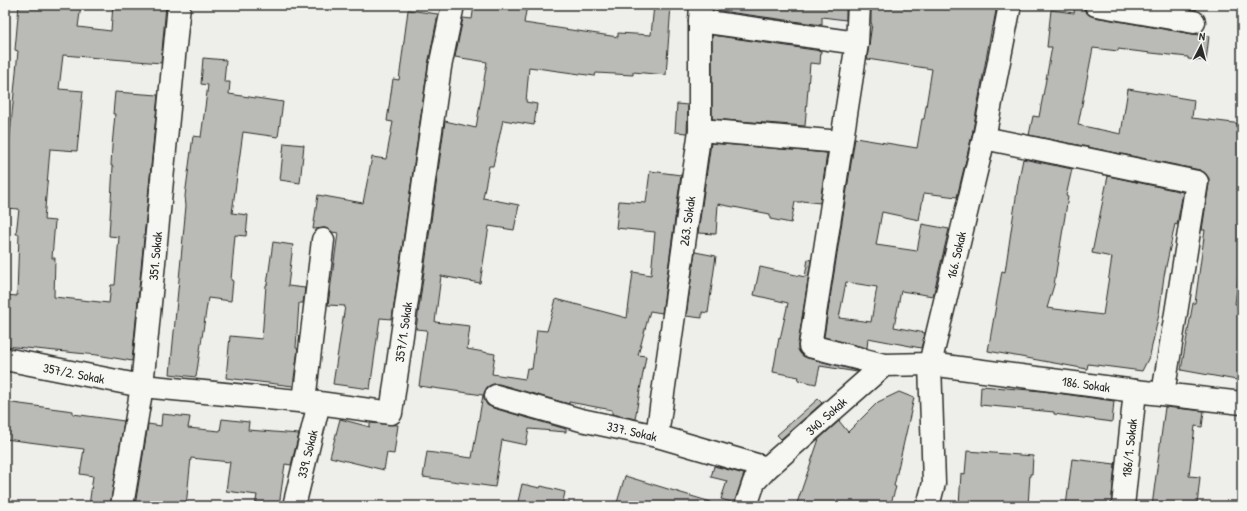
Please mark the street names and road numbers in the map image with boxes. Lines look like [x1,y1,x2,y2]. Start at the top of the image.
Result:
street label: 263. Sokak [675,194,699,247]
street label: 166. Sokak [942,229,970,280]
street label: 351. Sokak [144,230,166,281]
street label: 357/1. Sokak [390,300,416,363]
street label: 357/2. Sokak [42,358,107,388]
street label: 186. Sokak [1061,372,1112,396]
street label: 340. Sokak [802,392,851,439]
street label: 337. Sokak [605,416,659,446]
street label: 186/1. Sokak [1117,417,1141,478]
street label: 339. Sokak [292,427,322,480]

